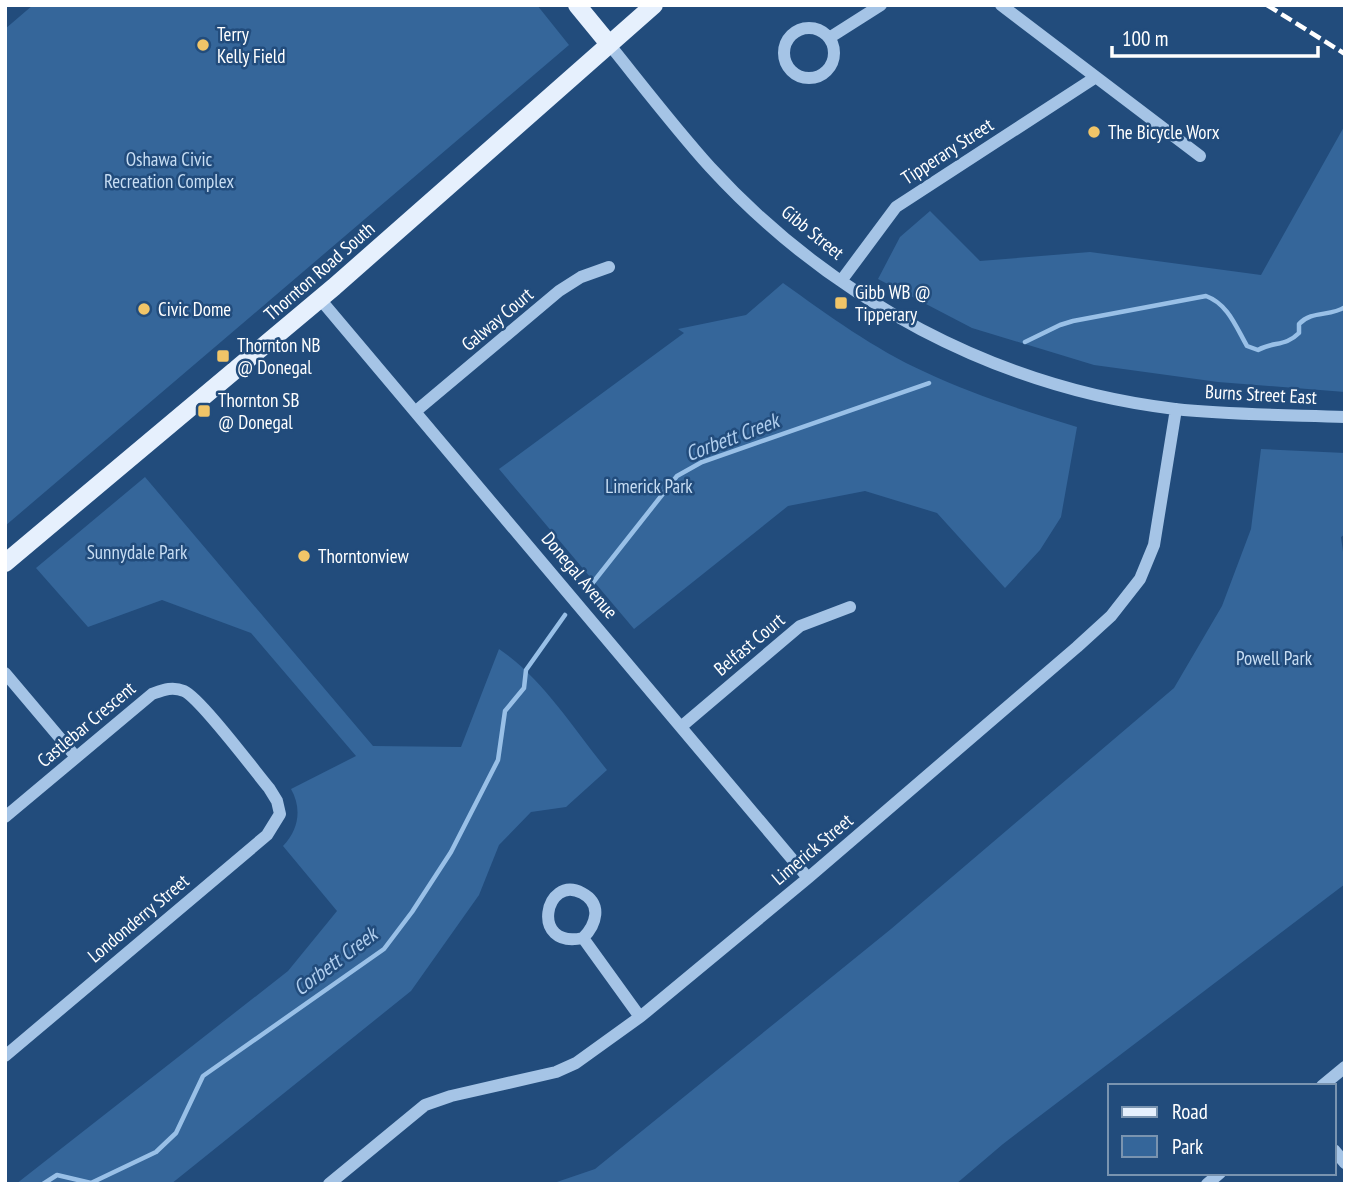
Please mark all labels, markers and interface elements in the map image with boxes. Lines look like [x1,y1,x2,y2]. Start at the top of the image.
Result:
scale bar [1112,14,1318,58]
place label: Terry Kelly Field [217,22,285,68]
text: 100 m [1122,25,1168,52]
marker: Terry Kelly Field [195,37,211,53]
street label: Tipperary Street [896,112,998,190]
place label: The Bicycle Worx [1108,120,1220,144]
marker: The Bicycle Worx [1086,124,1102,140]
park label: Oshawa Civic Recreation Complex [104,147,234,193]
street label: Gibb Street [777,200,850,265]
street label: Thornton Road South [259,216,379,326]
place label: Gibb WB @ Tipperary [855,280,931,326]
street label: Galway Court [456,282,538,356]
marker: Gibb WB @ Tipperary [833,295,849,311]
place label: Civic Dome [158,297,231,321]
marker: Civic Dome [136,301,152,317]
place label: Thornton NB @ Donegal [237,333,320,379]
marker: Thornton NB @ Donegal [215,348,231,364]
street label: Burns Street East [1204,379,1318,409]
place label: Thornton SB @ Donegal [218,388,299,434]
marker: Thornton SB @ Donegal [196,403,212,419]
water label: Corbett Creek [681,406,785,467]
park label: Limerick Park [605,474,693,498]
street label: Donegal Avenue [537,527,623,623]
park label: Sunnydale Park [87,540,188,564]
place label: Thorntonview [318,544,409,568]
marker: Thorntonview [296,548,312,564]
street label: Belfast Court [709,607,790,680]
park label: Powell Park [1236,646,1313,670]
street label: Castlebar Crescent [32,675,141,772]
street label: Limerick Street [767,808,858,890]
street label: Londonderry Street [82,868,194,967]
water label: Corbett Creek [288,919,385,1001]
legend [1108,1084,1336,1175]
text: Road [1172,1098,1208,1125]
text: Park [1172,1133,1203,1160]

